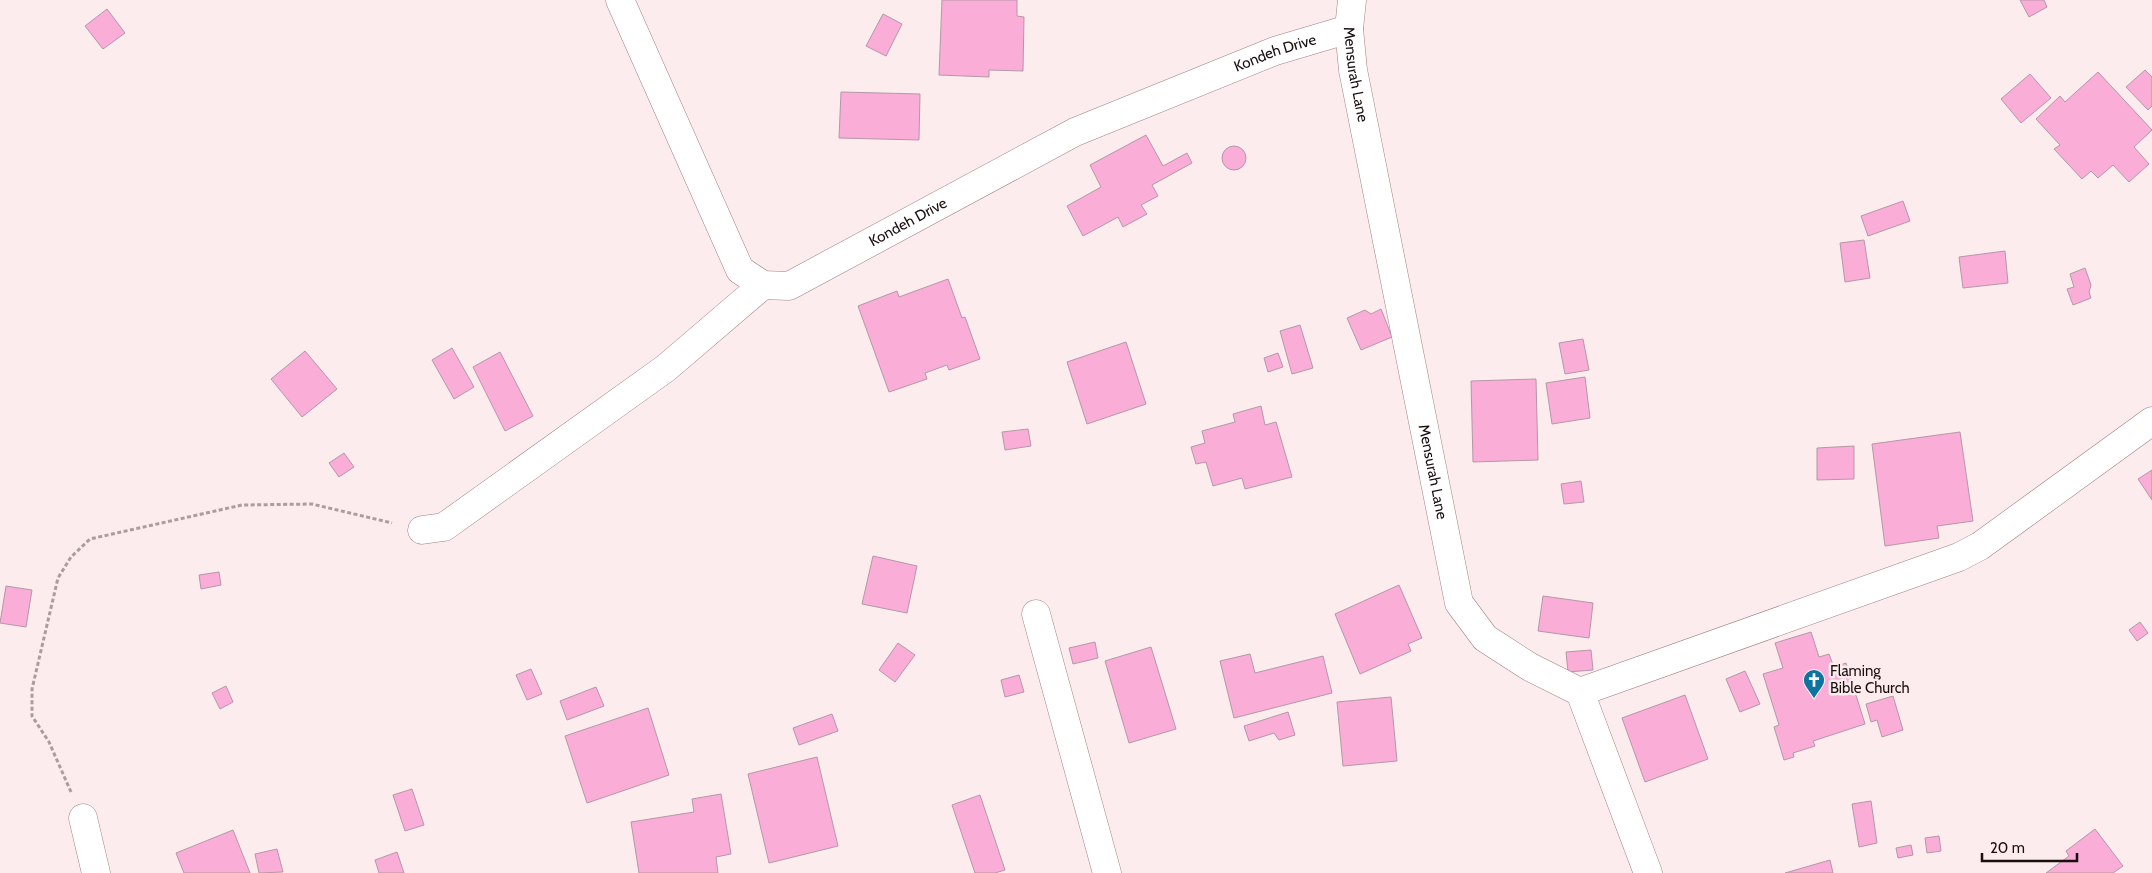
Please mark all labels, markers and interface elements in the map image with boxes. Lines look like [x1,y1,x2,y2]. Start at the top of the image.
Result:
street label: Mensurah Lane [1340,26,1372,124]
street label: Kondeh Drive [1231,30,1318,76]
street label: Kondeh Drive [866,194,950,250]
street label: Mensurah Lane [1415,423,1451,521]
place label: Flaming Bible Church [1830,662,1910,697]
church icon: Flaming Bible Church [1802,668,1826,699]
scale bar [1982,830,2077,862]
text: 20 m [1990,839,2025,857]

